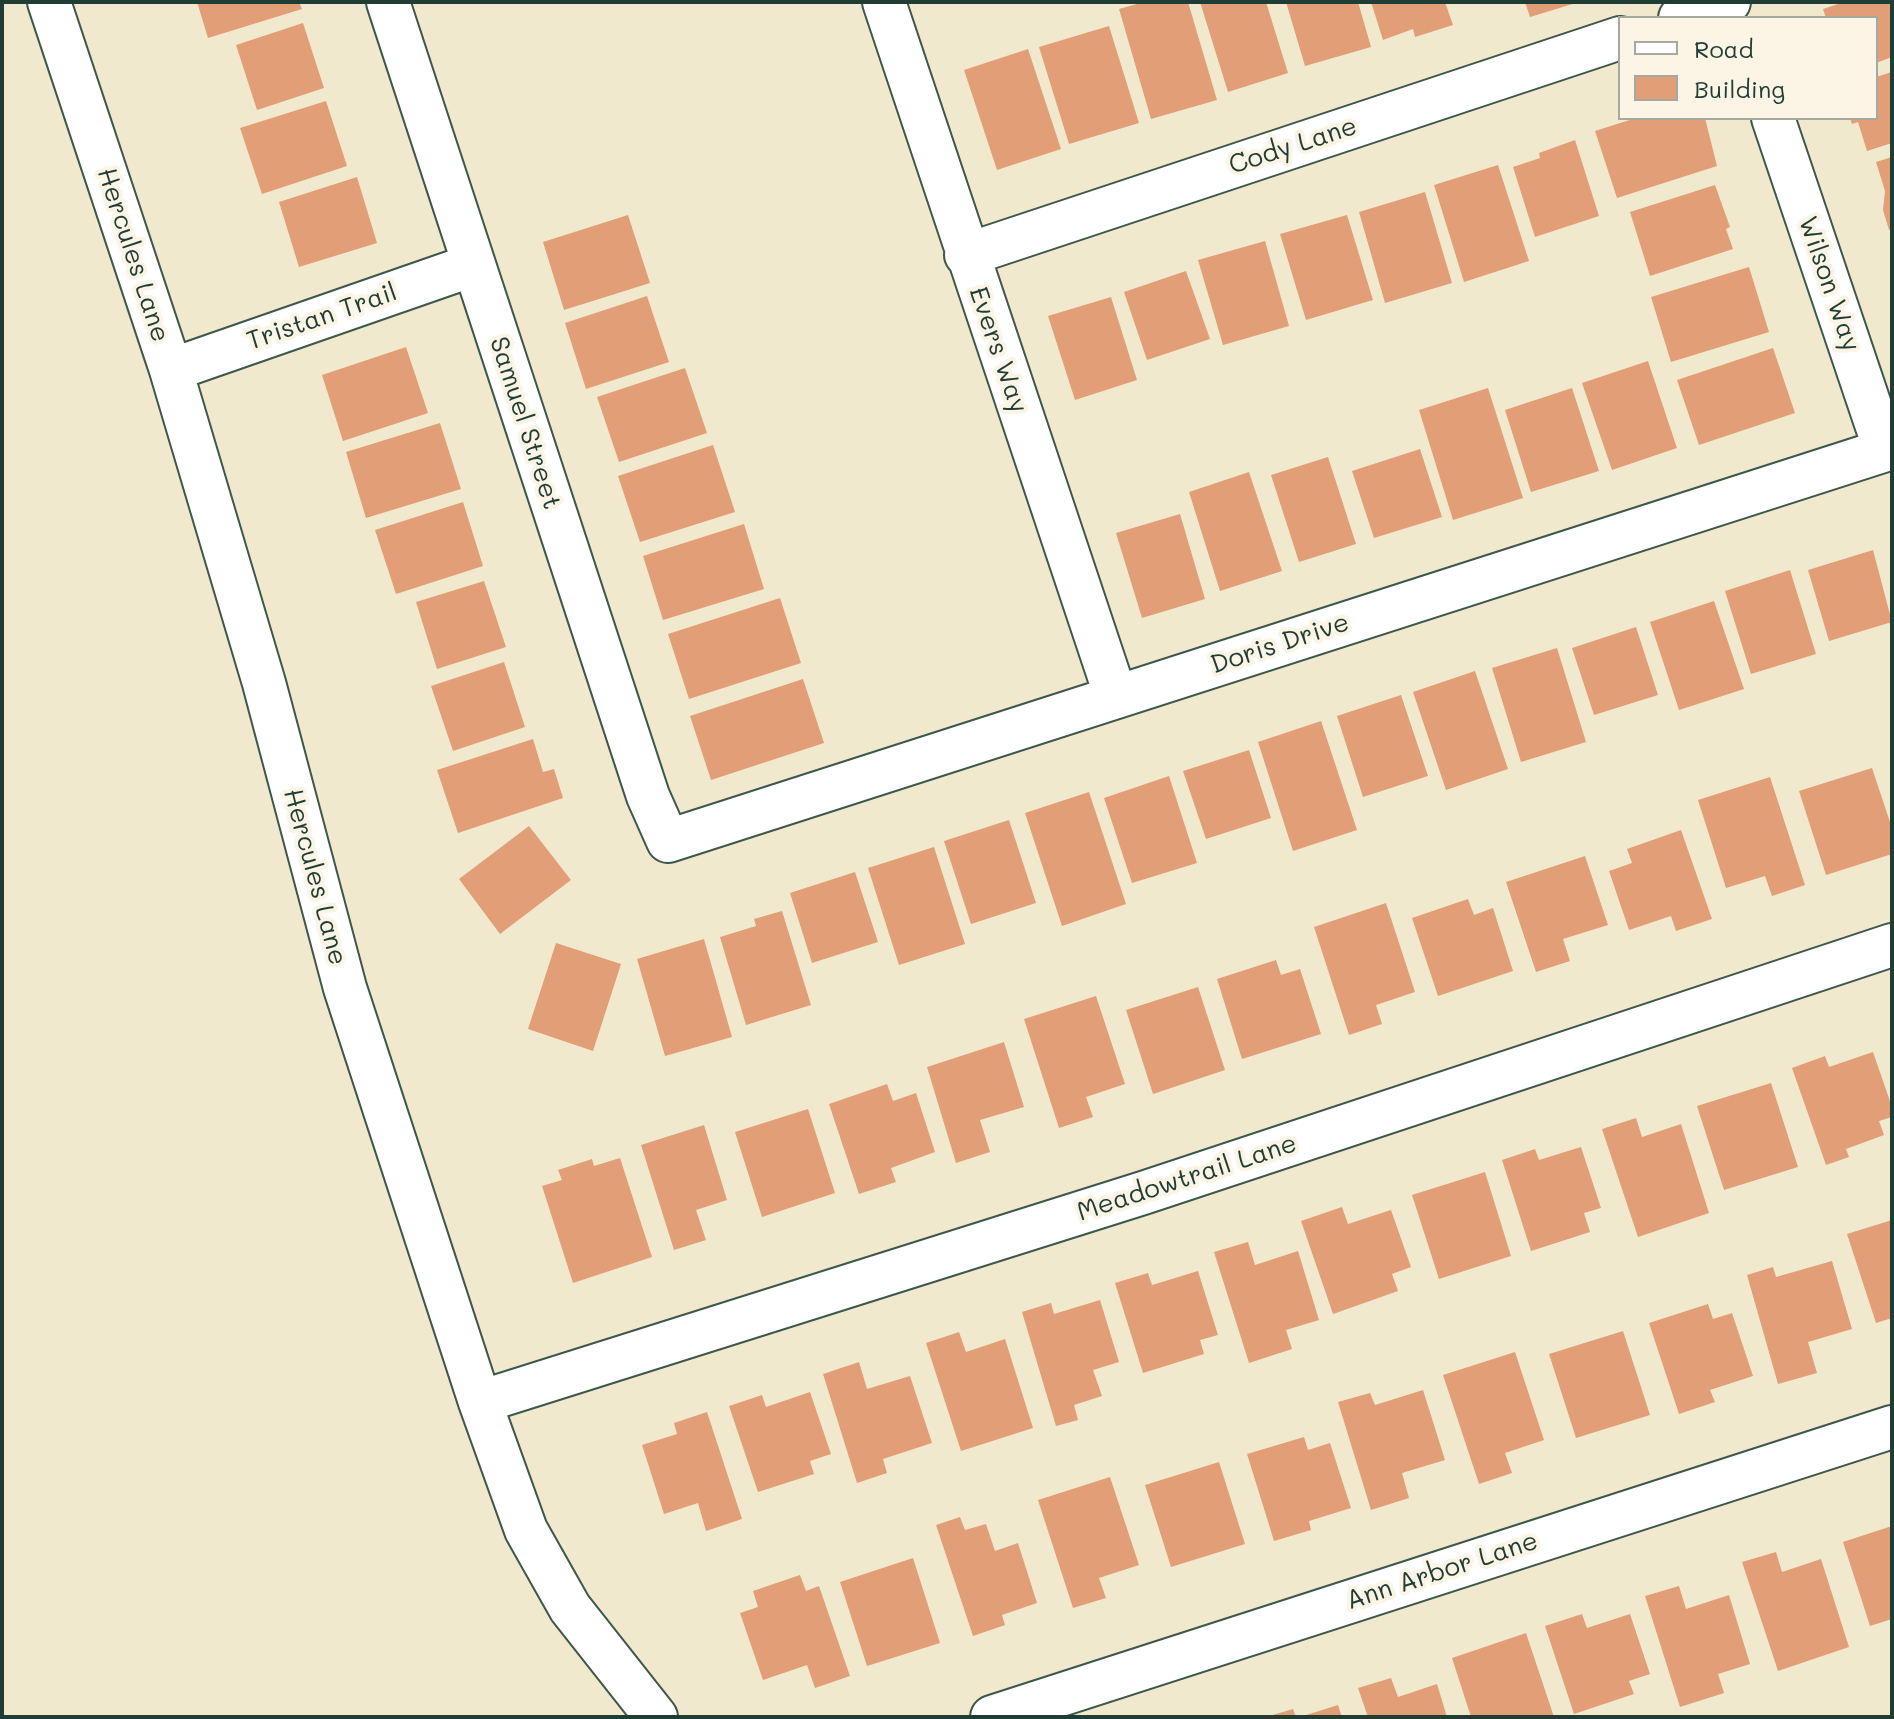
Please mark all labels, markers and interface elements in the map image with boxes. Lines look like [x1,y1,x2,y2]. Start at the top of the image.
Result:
legend [1618,16,1878,120]
text: Road [1694,33,1754,64]
text: Building [1694,73,1785,104]
street label: Cody Lane [1225,111,1361,181]
street label: Hercules Lane [90,164,176,346]
street label: Wilson Way [1791,212,1867,356]
street label: Tristan Trail [243,277,401,357]
street label: Evers Way [962,283,1034,417]
street label: Samuel Street [482,333,568,513]
street label: Doris Drive [1207,607,1353,681]
street label: Hercules Lane [276,785,354,969]
street label: Meadowtrail Lane [1073,1128,1301,1228]
street label: Ann Arbor Lane [1342,1525,1542,1617]

